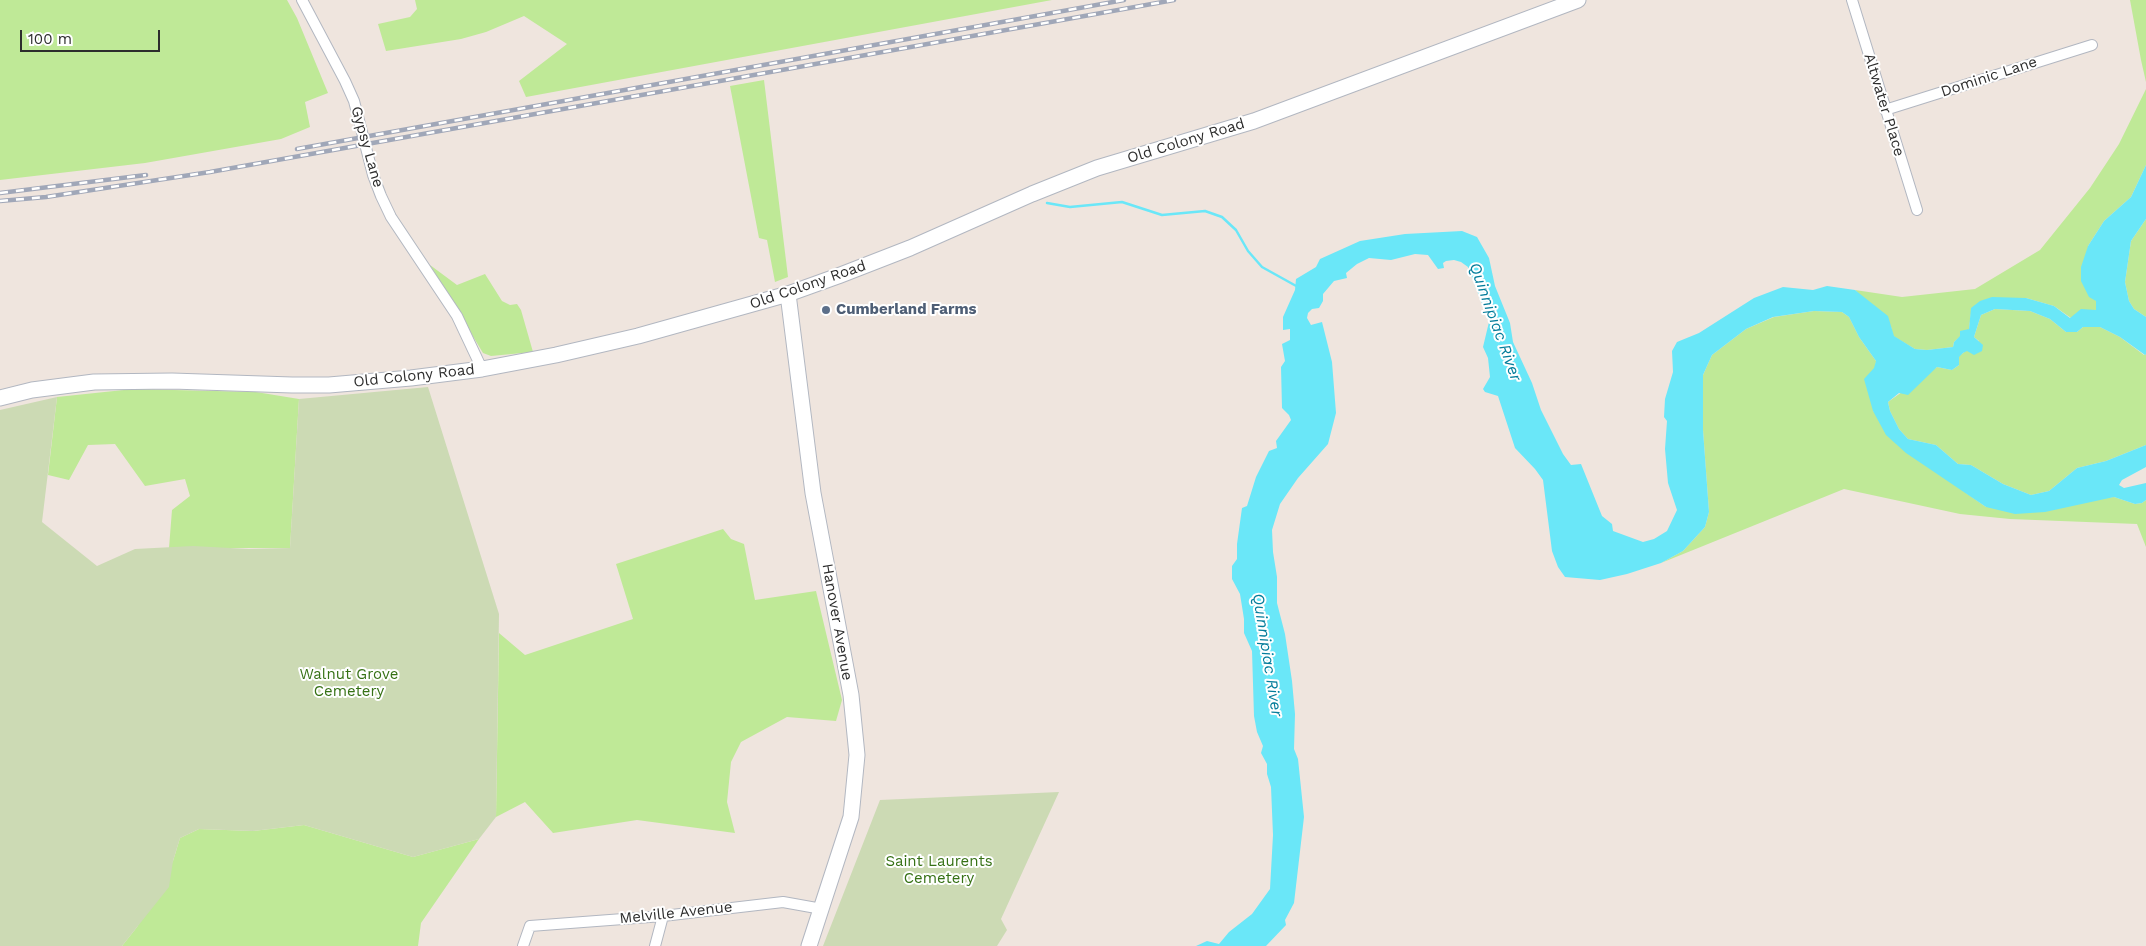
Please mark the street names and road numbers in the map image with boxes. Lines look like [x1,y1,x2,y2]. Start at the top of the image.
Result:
street label: Altwater Place [1860,51,1908,159]
street label: Dominic Lane [1939,53,2039,101]
street label: Gypsy Lane [347,104,387,190]
street label: Old Colony Road [1125,115,1247,167]
street label: Old Colony Road [748,257,868,313]
street label: Old Colony Road [353,361,475,391]
street label: Hanover Avenue [818,562,856,682]
street label: Melville Avenue [619,898,733,928]

